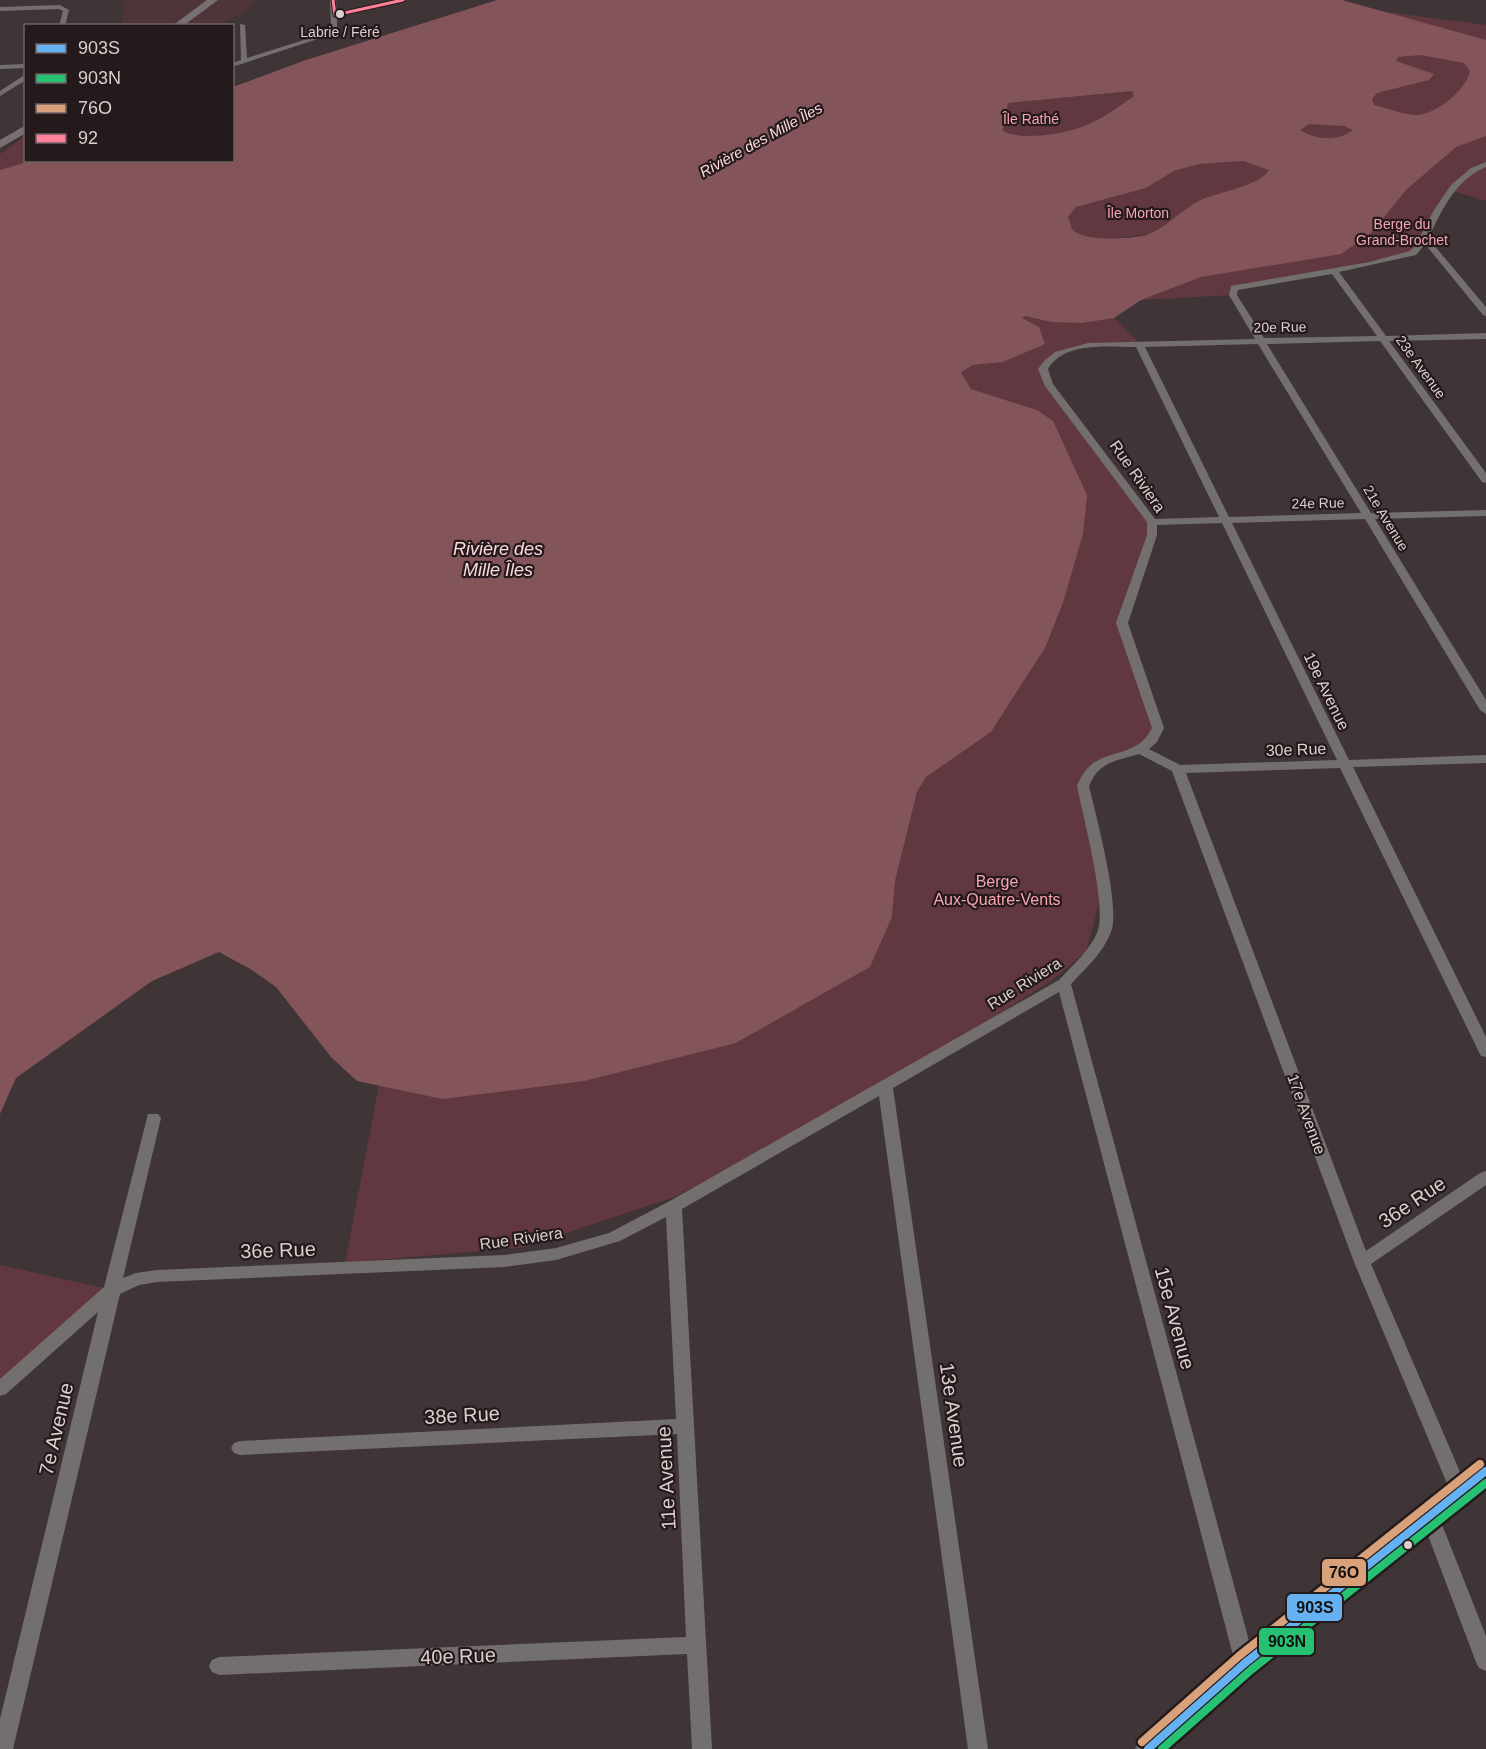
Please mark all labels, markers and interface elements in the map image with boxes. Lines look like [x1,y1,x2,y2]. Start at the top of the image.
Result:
marker: Labrie / Féré [334,8,346,20]
legend [24,24,234,162]
place label: Labrie / Féré [300,24,380,40]
text: 903S [78,38,120,58]
text: 903N [78,68,121,88]
text: 76O [78,98,112,118]
water label: Rivière des Mille Îles [696,99,825,180]
park label: Île Rathé [1002,111,1059,127]
text: 92 [78,128,98,148]
park label: Île Morton [1106,205,1169,221]
park label: Berge du Grand-Brochet [1356,216,1448,248]
street label: 20e Rue [1253,319,1307,335]
street label: 23e Avenue [1393,332,1449,402]
street label: Rue Riviera [1107,437,1169,515]
street label: 21e Avenue [1360,482,1412,554]
street label: 24e Rue [1291,495,1345,511]
water label: Rivière des Mille Îles [453,539,543,580]
street label: 19e Avenue [1300,650,1353,733]
street label: 30e Rue [1265,740,1327,759]
park label: Berge Aux-Quatre-Vents [933,873,1061,908]
street label: Rue Riviera [984,954,1064,1013]
street label: 17e Avenue [1284,1072,1329,1157]
street label: 36e Rue [1375,1172,1449,1232]
street label: Rue Riviera [478,1224,564,1253]
street label: 36e Rue [240,1238,316,1262]
street label: 15e Avenue [1151,1264,1199,1372]
street label: 13e Avenue [936,1361,972,1469]
street label: 7e Avenue [35,1381,77,1477]
street label: 38e Rue [424,1402,500,1428]
street label: 11e Avenue [652,1426,680,1530]
unlabelled marker [1402,1539,1414,1551]
line badge: 76O [1321,1558,1367,1587]
text: 76O [1329,1564,1359,1581]
line badge: 903S [1286,1593,1343,1622]
text: 903S [1296,1599,1334,1616]
line badge: 903N [1258,1627,1315,1656]
text: 903N [1268,1633,1306,1650]
street label: 40e Rue [420,1644,496,1668]

